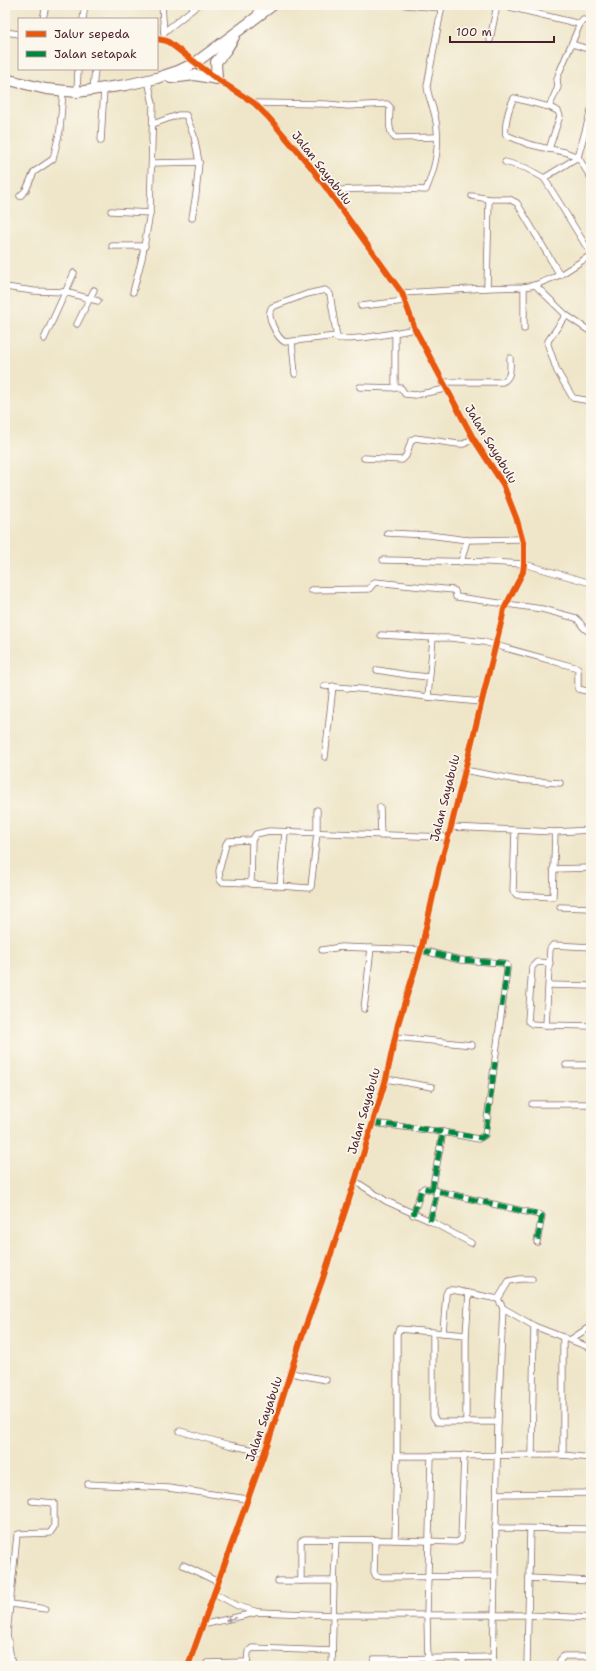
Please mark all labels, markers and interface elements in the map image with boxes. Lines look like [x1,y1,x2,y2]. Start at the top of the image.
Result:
legend [18,18,158,70]
scale bar [450,18,554,44]
text: 100 m [456,24,492,40]
text: Jalur sepeda [54,26,130,42]
text: Jalan setapak [54,46,137,62]
street label: Jalan Sayabulu [288,128,356,208]
street label: Jalan Sayabulu [461,402,521,487]
street label: Jalan Sayabulu [426,753,464,843]
street label: Jalan Sayabulu [344,1066,384,1156]
street label: Jalan Sayabulu [242,1374,286,1464]
one-way arrow [224,1616,237,1622]

